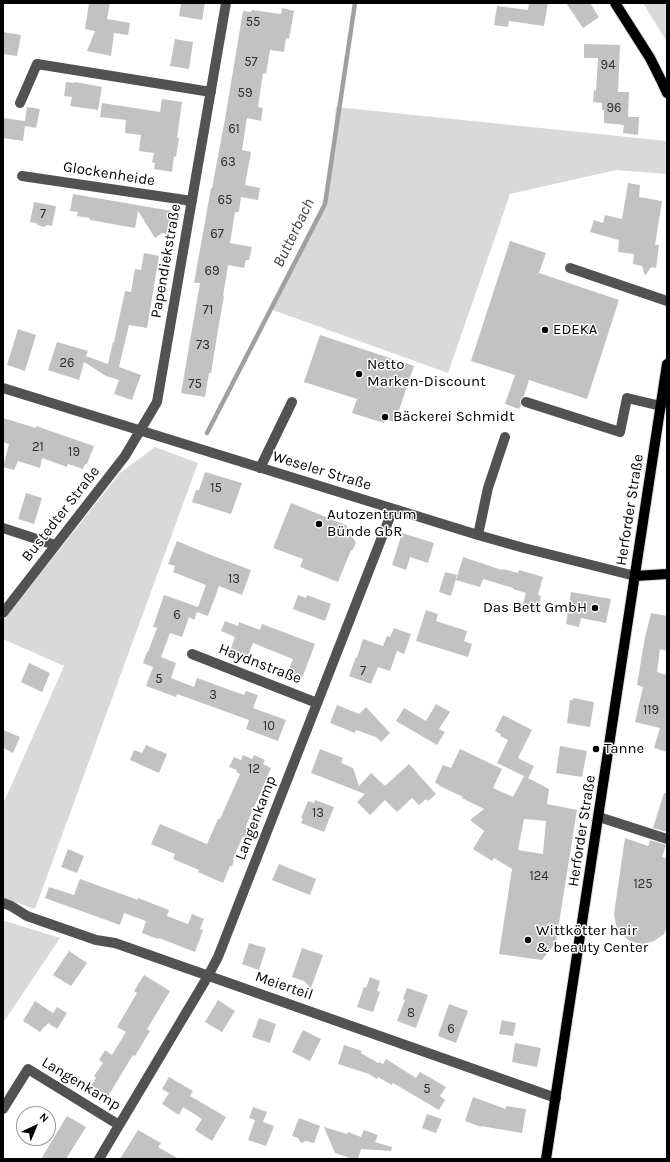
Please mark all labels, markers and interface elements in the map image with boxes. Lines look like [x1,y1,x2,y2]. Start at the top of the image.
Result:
house number: 55 [246,14,260,30]
house number: 57 [244,54,258,70]
house number: 94 [601,57,615,73]
house number: 59 [238,85,252,101]
house number: 96 [607,100,621,116]
house number: 61 [228,121,240,137]
house number: 63 [220,154,236,170]
street label: Glockenheide [62,158,156,190]
house number: 65 [218,192,232,208]
water label: Butterbach [269,196,319,270]
street label: Papendiekstraße [147,202,185,320]
house number: 7 [40,206,46,222]
house number: 67 [210,226,224,242]
house number: 69 [205,263,219,279]
house number: 71 [203,302,213,318]
place label: EDEKA [553,321,597,339]
marker: EDEKA [540,325,550,335]
house number: 73 [196,337,210,353]
house number: 26 [60,355,74,371]
place label: Netto Marken-Discount [367,356,486,391]
marker: Netto Marken-Discount [354,369,364,379]
house number: 75 [188,376,202,392]
place label: Bäckerei Schmidt [393,408,515,426]
marker: Bäckerei Schmidt [380,412,390,422]
house number: 21 [32,439,44,455]
house number: 19 [68,444,80,460]
street label: Weseler Straße [270,447,374,495]
street label: Herforder Straße [612,453,648,567]
street label: Bustedter Straße [18,463,104,565]
house number: 15 [210,480,222,496]
place label: Autozentrum Bünde GbR [327,506,417,541]
marker: Autozentrum Bünde GbR [314,519,324,529]
house number: 13 [228,571,240,587]
place label: Das Bett GmbH [483,599,587,617]
marker: Das Bett GmbH [590,603,600,613]
house number: 6 [173,607,181,623]
street label: Haydnstraße [216,640,304,688]
house number: 7 [360,663,366,679]
house number: 5 [155,671,163,687]
house number: 3 [209,687,217,703]
house number: 119 [643,702,659,718]
house number: 10 [263,718,275,734]
place label: Tanne [604,740,644,758]
marker: Tanne [591,744,601,754]
house number: 12 [248,761,260,777]
street label: Langenkamp [232,773,280,863]
street label: Herforder Straße [564,774,600,888]
house number: 13 [312,805,324,821]
house number: 124 [529,868,549,884]
house number: 125 [633,876,653,892]
place label: Wittkötter hair & beauty Center [536,922,648,957]
marker: Wittkötter hair & beauty Center [523,935,533,945]
street label: Meierteil [253,968,315,1004]
house number: 8 [407,1005,415,1021]
house number: 6 [447,1021,455,1037]
street label: Langenkamp [38,1053,124,1115]
house number: 5 [423,1081,431,1097]
north arrow [16,1106,56,1146]
text: N [37,1110,51,1125]

